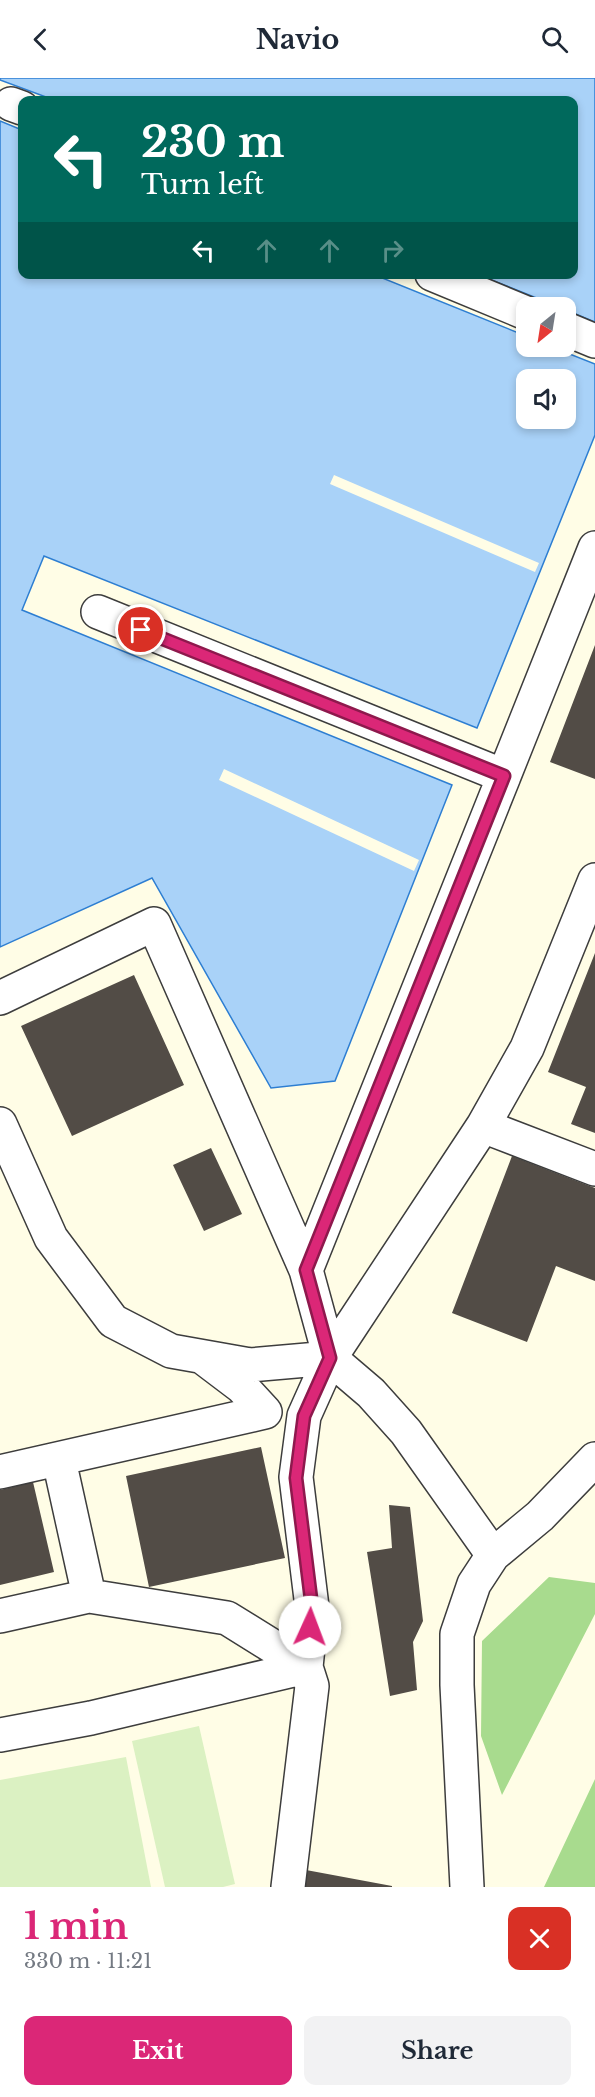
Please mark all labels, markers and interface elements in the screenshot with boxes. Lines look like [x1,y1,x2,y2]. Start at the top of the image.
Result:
icon: back [24,23,57,56]
text: Navio [256,23,339,56]
icon: search [538,23,571,56]
text: 230 m [141,116,284,168]
icon: left [42,120,120,198]
text: Turn left [141,168,264,201]
icon: left [187,234,220,267]
icon: ahead [250,234,283,267]
icon: ahead [313,234,346,267]
icon: right [376,234,409,267]
north arrow [516,297,576,357]
map controls [516,297,576,429]
button: sound [516,369,576,429]
pin [115,604,166,655]
icon: arrive [124,613,157,646]
position arrow [278,1595,342,1659]
text: 1 min [24,1904,128,1949]
button: close [508,1907,571,1970]
text: 330 m · 11:21 [24,1949,152,1973]
button: Exit [24,2016,292,2085]
button: Share [304,2016,571,2085]

